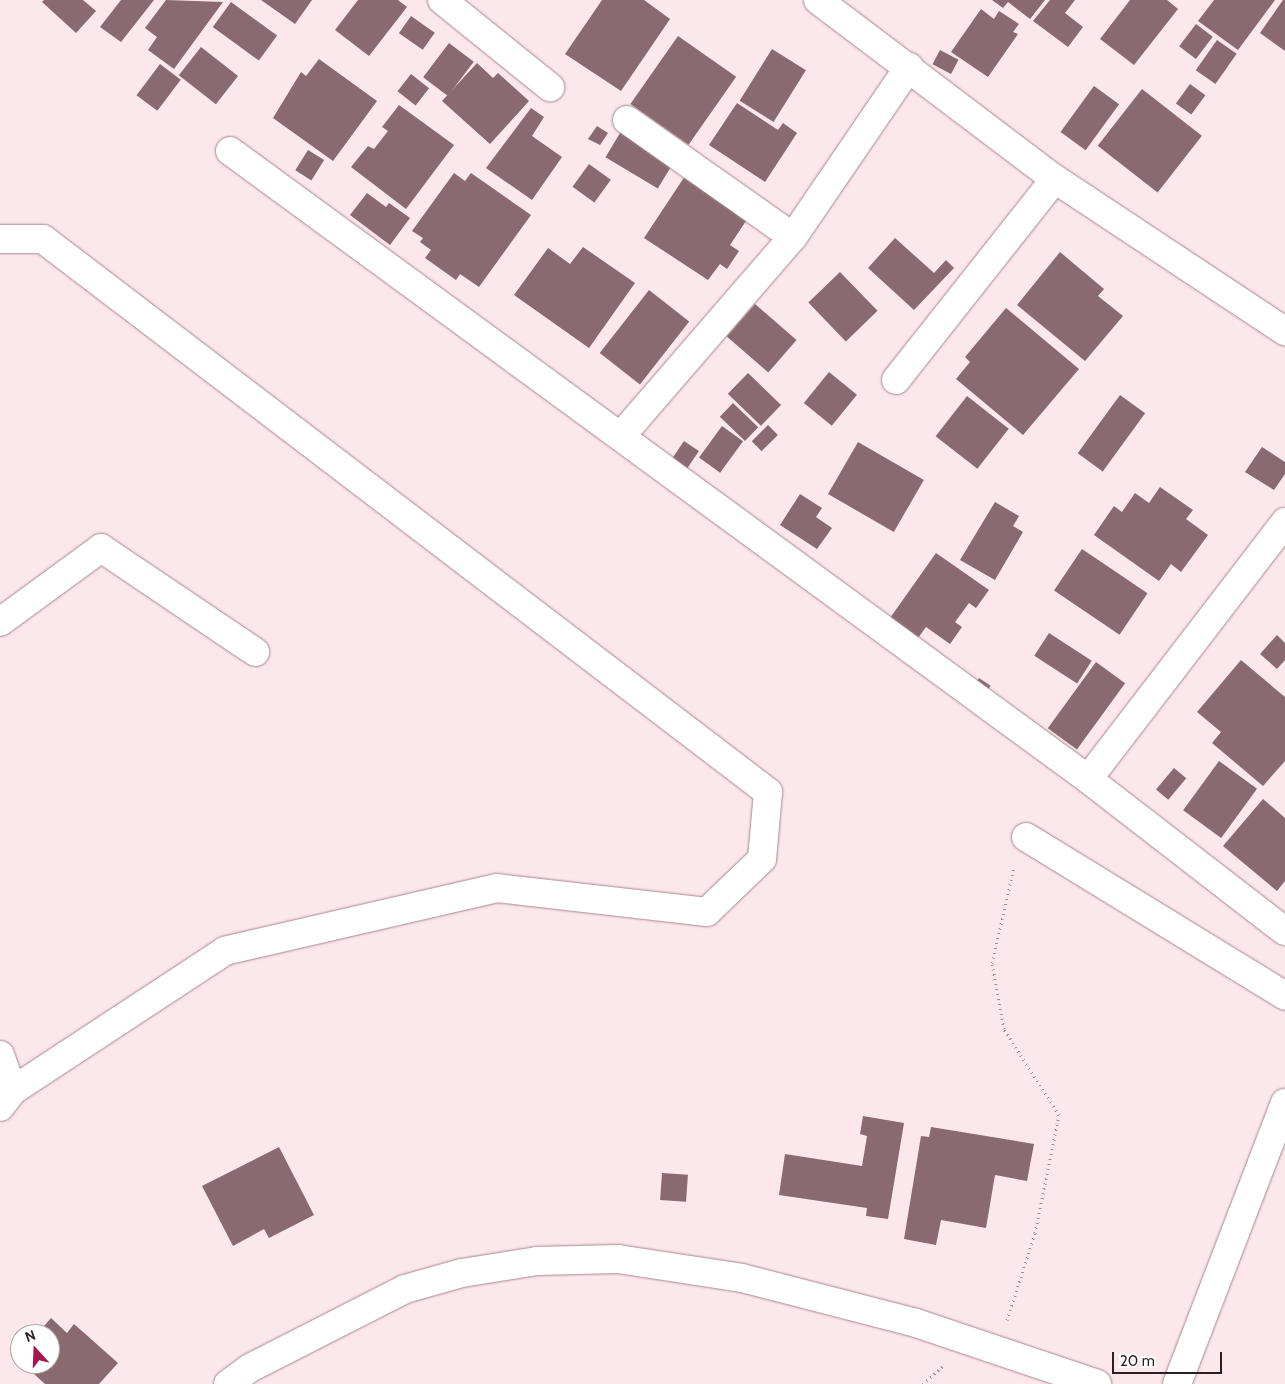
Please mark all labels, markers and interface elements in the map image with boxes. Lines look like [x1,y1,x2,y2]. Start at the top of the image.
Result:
north arrow [10,1324,60,1374]
text: N [22,1326,38,1346]
scale bar [1115,1342,1225,1374]
text: 20 m [1120,1352,1155,1370]

